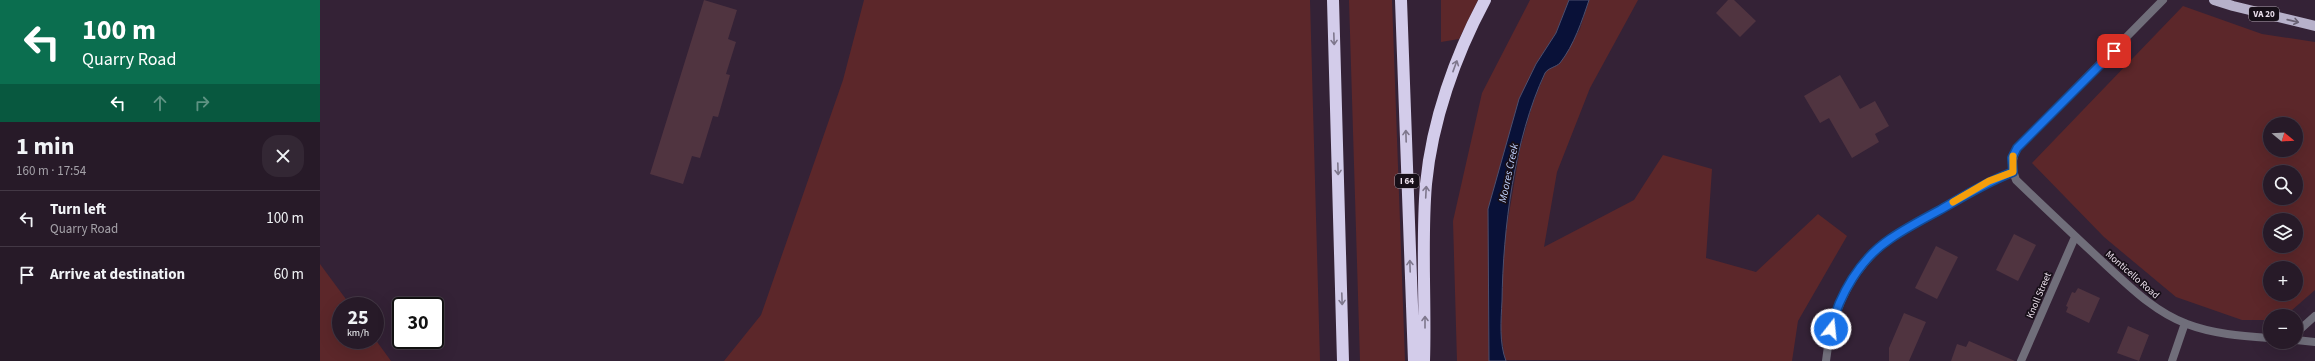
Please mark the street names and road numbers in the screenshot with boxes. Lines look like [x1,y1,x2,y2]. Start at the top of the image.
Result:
road number: VA 20 [2249,7,2279,21]
road number: I 64 [1395,174,1419,188]
street label: Monticello Road [2102,247,2162,302]
street label: Knoll Street [2023,270,2055,321]

